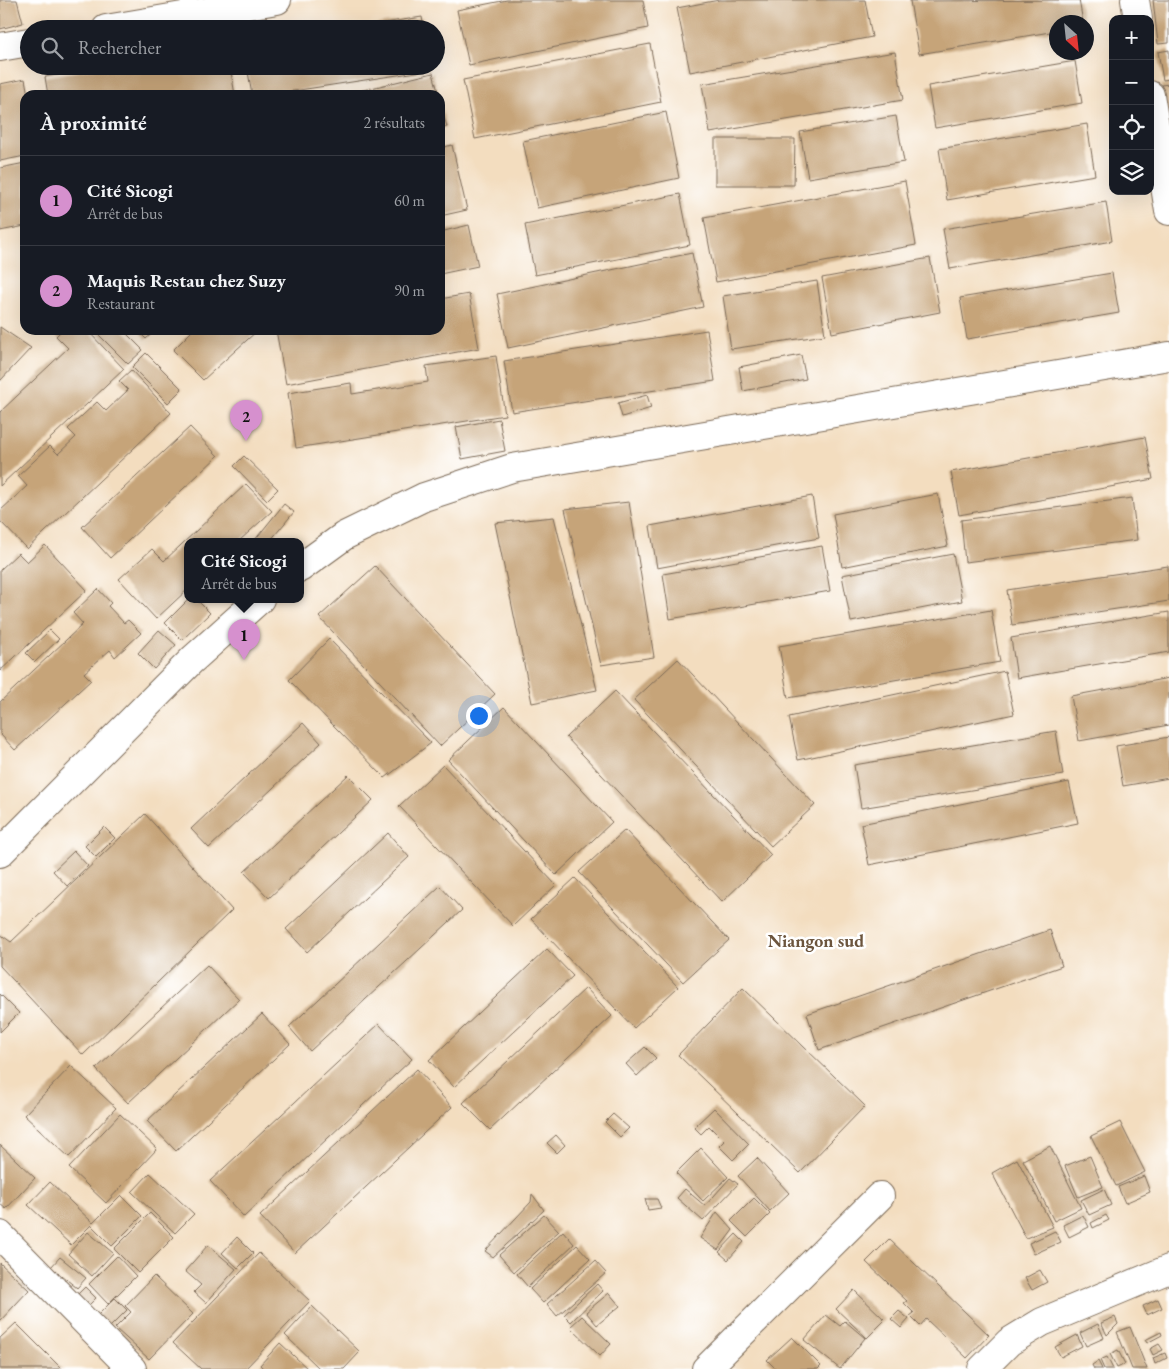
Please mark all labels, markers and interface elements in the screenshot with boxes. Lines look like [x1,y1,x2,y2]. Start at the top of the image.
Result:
north arrow [1049,15,1094,60]
map controls [1109,15,1154,195]
button: + [1109,15,1154,60]
search box [20,20,445,75]
icon: search [38,34,66,62]
text: Rechercher [78,35,161,60]
button: − [1109,60,1154,105]
button: locate [1109,105,1154,150]
text: À proximité [40,109,147,136]
text: 2 résultats [363,112,425,133]
button: layers [1109,150,1154,195]
text: Cité Sicogi [87,178,173,203]
text: 1 [52,190,60,211]
text: 60 m [394,190,425,211]
text: Arrêt de bus [87,203,163,224]
text: Maquis Restau chez Suzy [87,268,286,293]
text: 2 [52,280,60,301]
text: 90 m [394,280,425,301]
text: Restaurant [87,293,155,314]
pin: 2 [230,400,262,441]
popup [184,538,304,603]
text: Cité Sicogi [201,548,287,573]
text: Arrêt de bus [201,573,277,594]
pin: 1 [228,619,260,660]
your location [466,703,492,729]
district label: Niangon sud [768,929,864,952]

